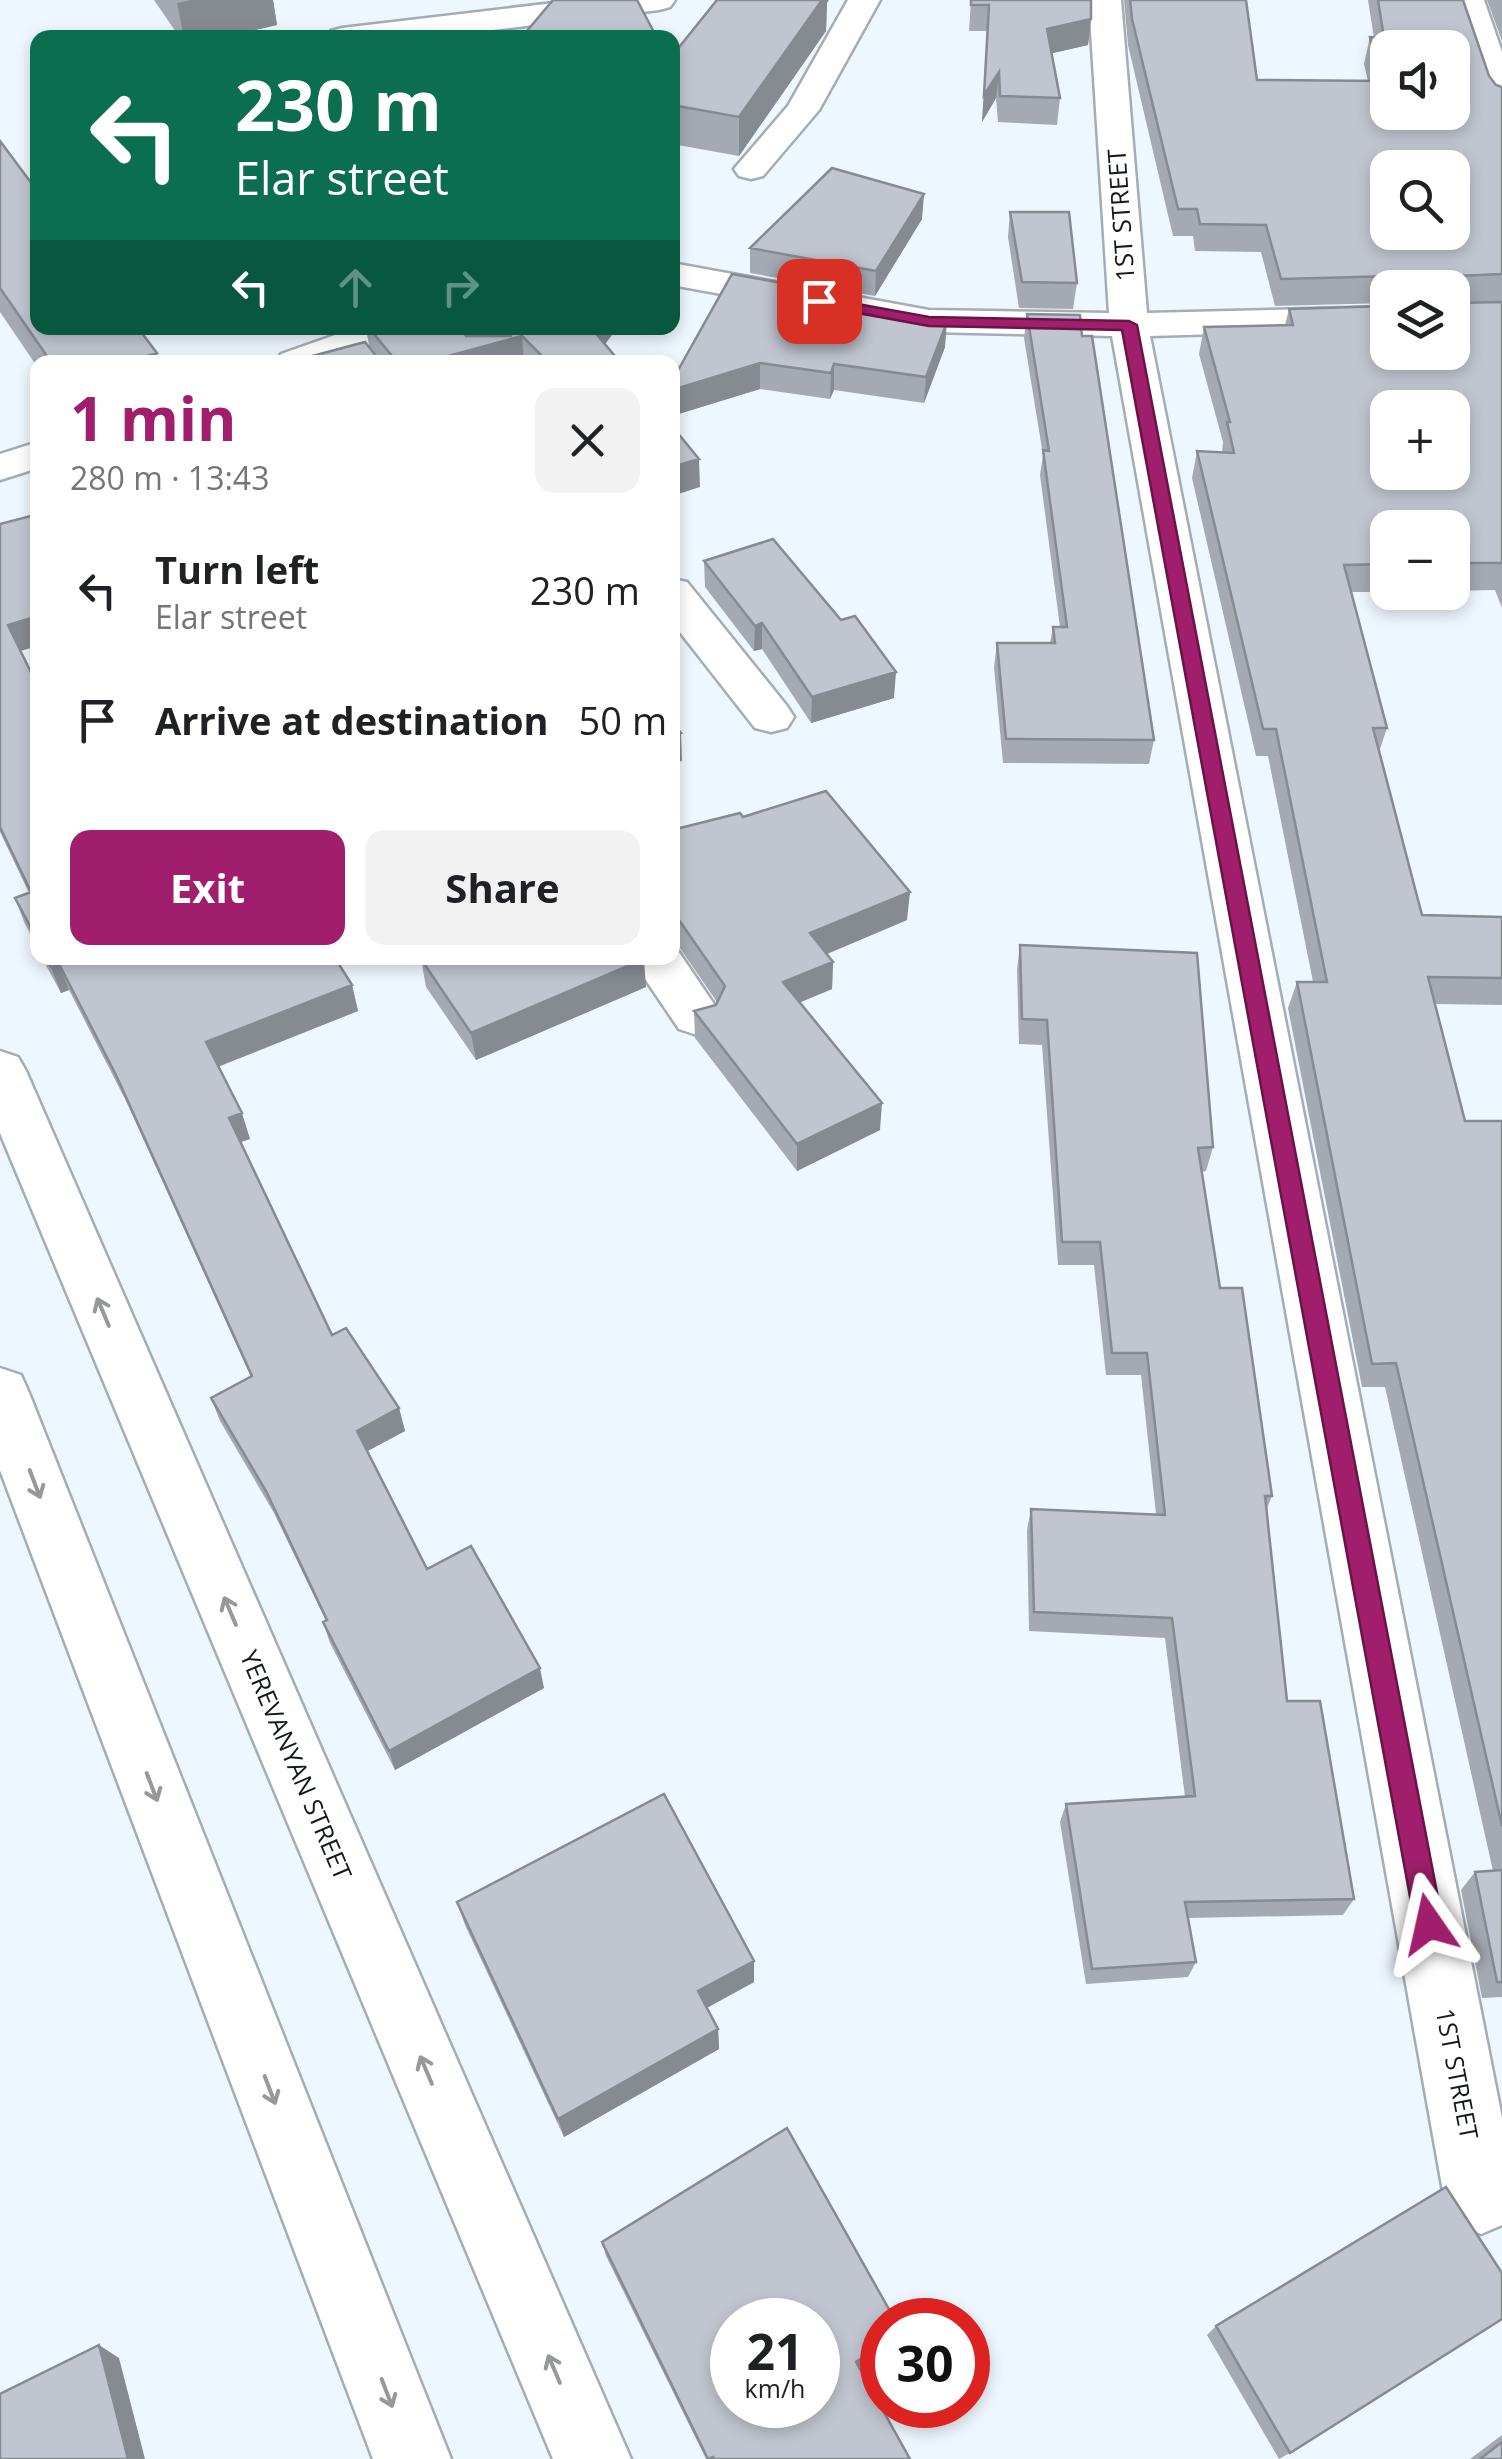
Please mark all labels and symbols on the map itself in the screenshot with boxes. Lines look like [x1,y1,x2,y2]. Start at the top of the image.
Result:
street label: 1ST STREET [1098,147,1142,282]
pin [777,259,862,344]
one-way arrow [93,1297,111,1327]
one-way arrow [27,1467,45,1498]
one-way arrow [220,1596,238,1626]
street label: YEREVANYAN STREET [233,1645,361,1885]
one-way arrow [145,1771,163,1802]
position arrow [1377,1872,1481,1976]
street label: 1ST STREET [1429,2005,1487,2142]
one-way arrow [416,2055,434,2086]
one-way arrow [262,2074,280,2105]
speed limit sign: 30 [860,2298,990,2428]
one-way arrow [544,2354,562,2385]
one-way arrow [379,2378,397,2408]

